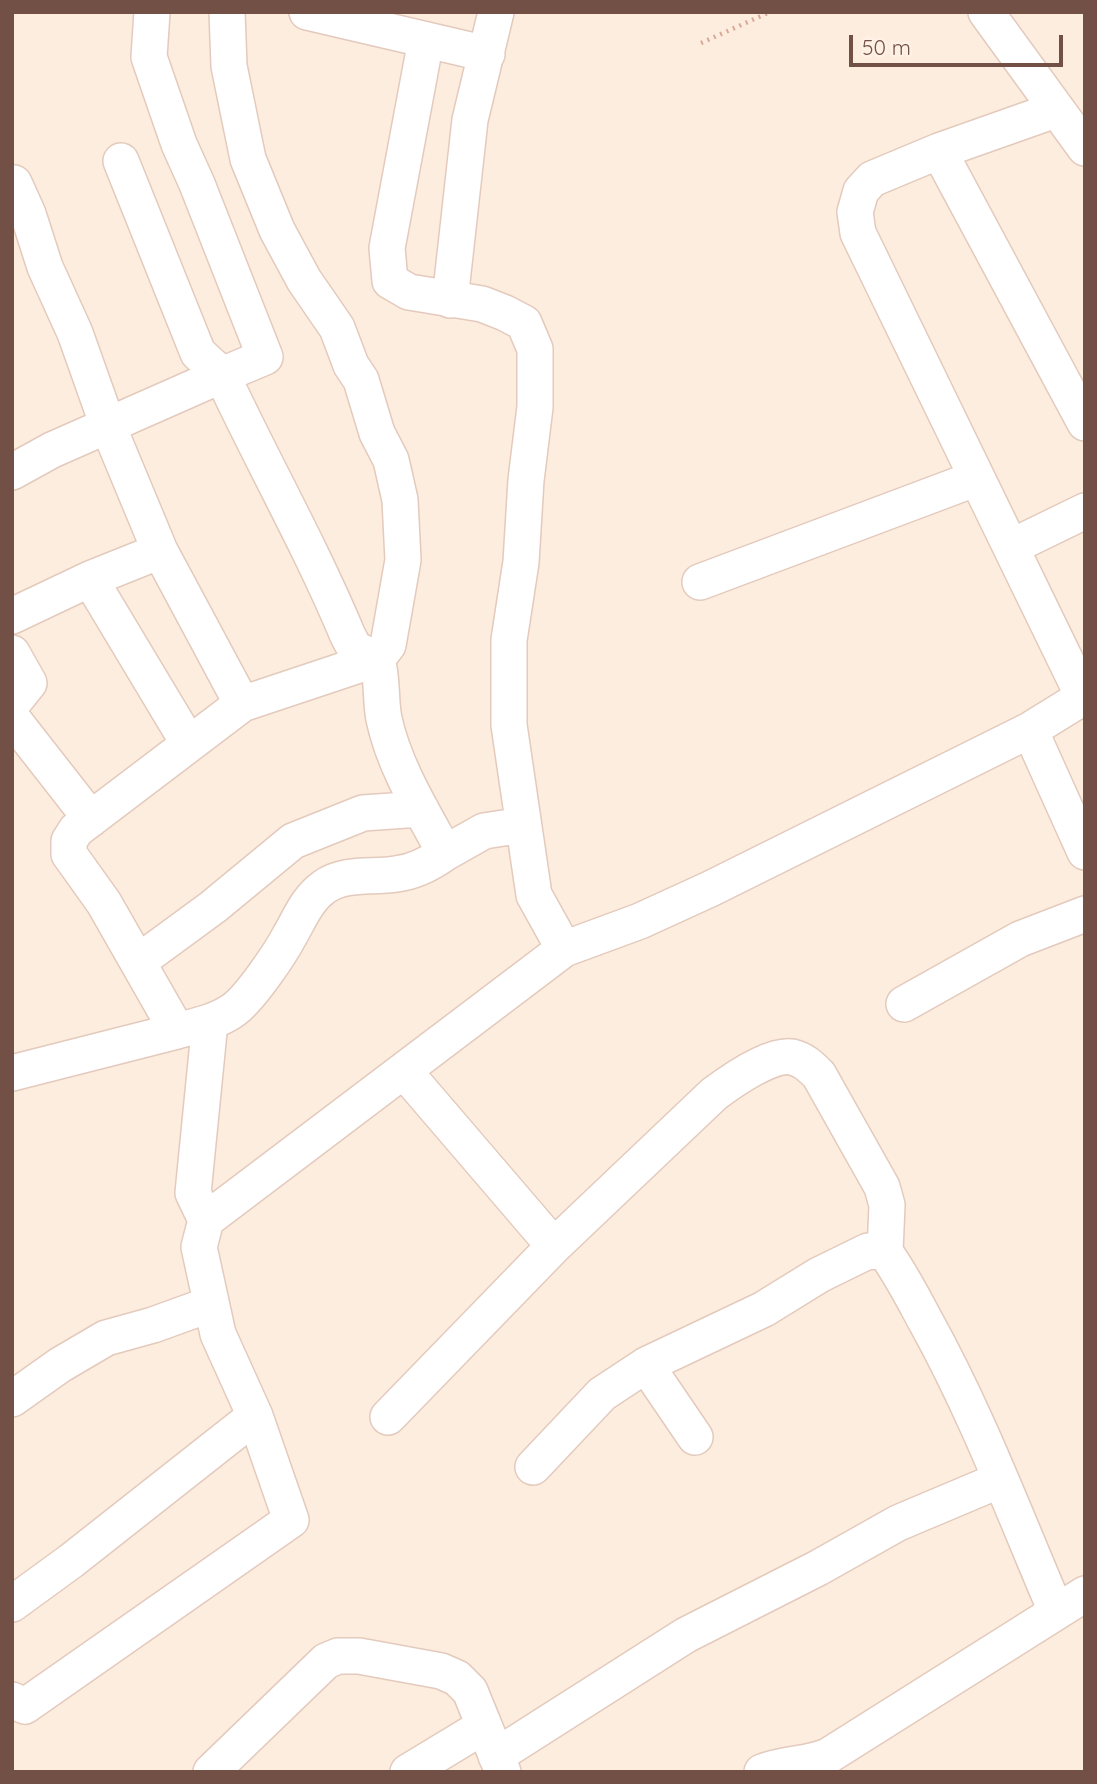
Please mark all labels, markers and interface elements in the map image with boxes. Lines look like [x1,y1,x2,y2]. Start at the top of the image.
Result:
scale bar [852,21,1066,65]
text: 50 m [862,34,911,60]

